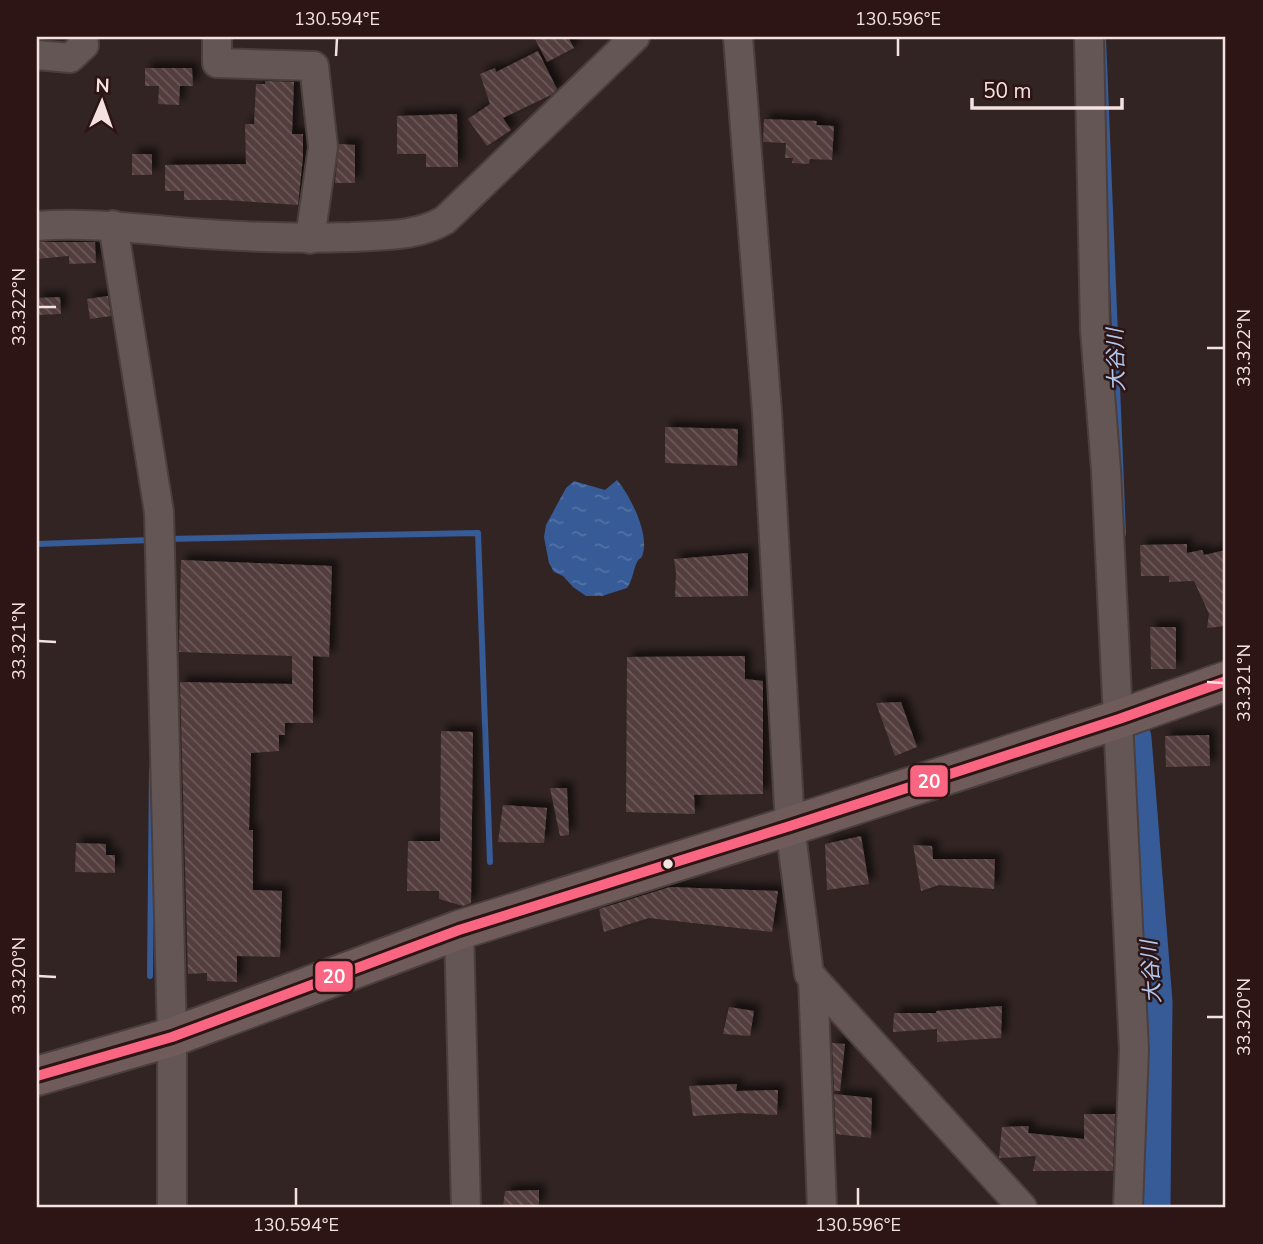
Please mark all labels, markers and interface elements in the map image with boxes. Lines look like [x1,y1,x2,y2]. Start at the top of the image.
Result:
text: 130.594°E [294,7,380,31]
text: 130.596°E [855,7,941,31]
north arrow [66,66,136,136]
scale bar [972,66,1123,110]
text: N [95,73,110,99]
text: 50 m [983,77,1032,105]
text: 33.322°N [7,268,31,346]
text: 33.322°N [1232,309,1256,387]
water label: 大谷川 [1101,326,1131,392]
text: 33.321°N [7,602,31,680]
text: 33.321°N [1232,644,1256,722]
line badge: 20 [909,764,949,798]
text: 20 [918,769,940,795]
unlabelled marker [661,857,675,871]
text: 33.320°N [7,937,31,1015]
water label: 大谷川 [1135,938,1167,1004]
line badge: 20 [314,960,354,993]
text: 20 [323,964,345,990]
text: 33.320°N [1232,978,1256,1056]
text: 130.594°E [253,1213,339,1237]
text: 130.596°E [815,1213,901,1237]

